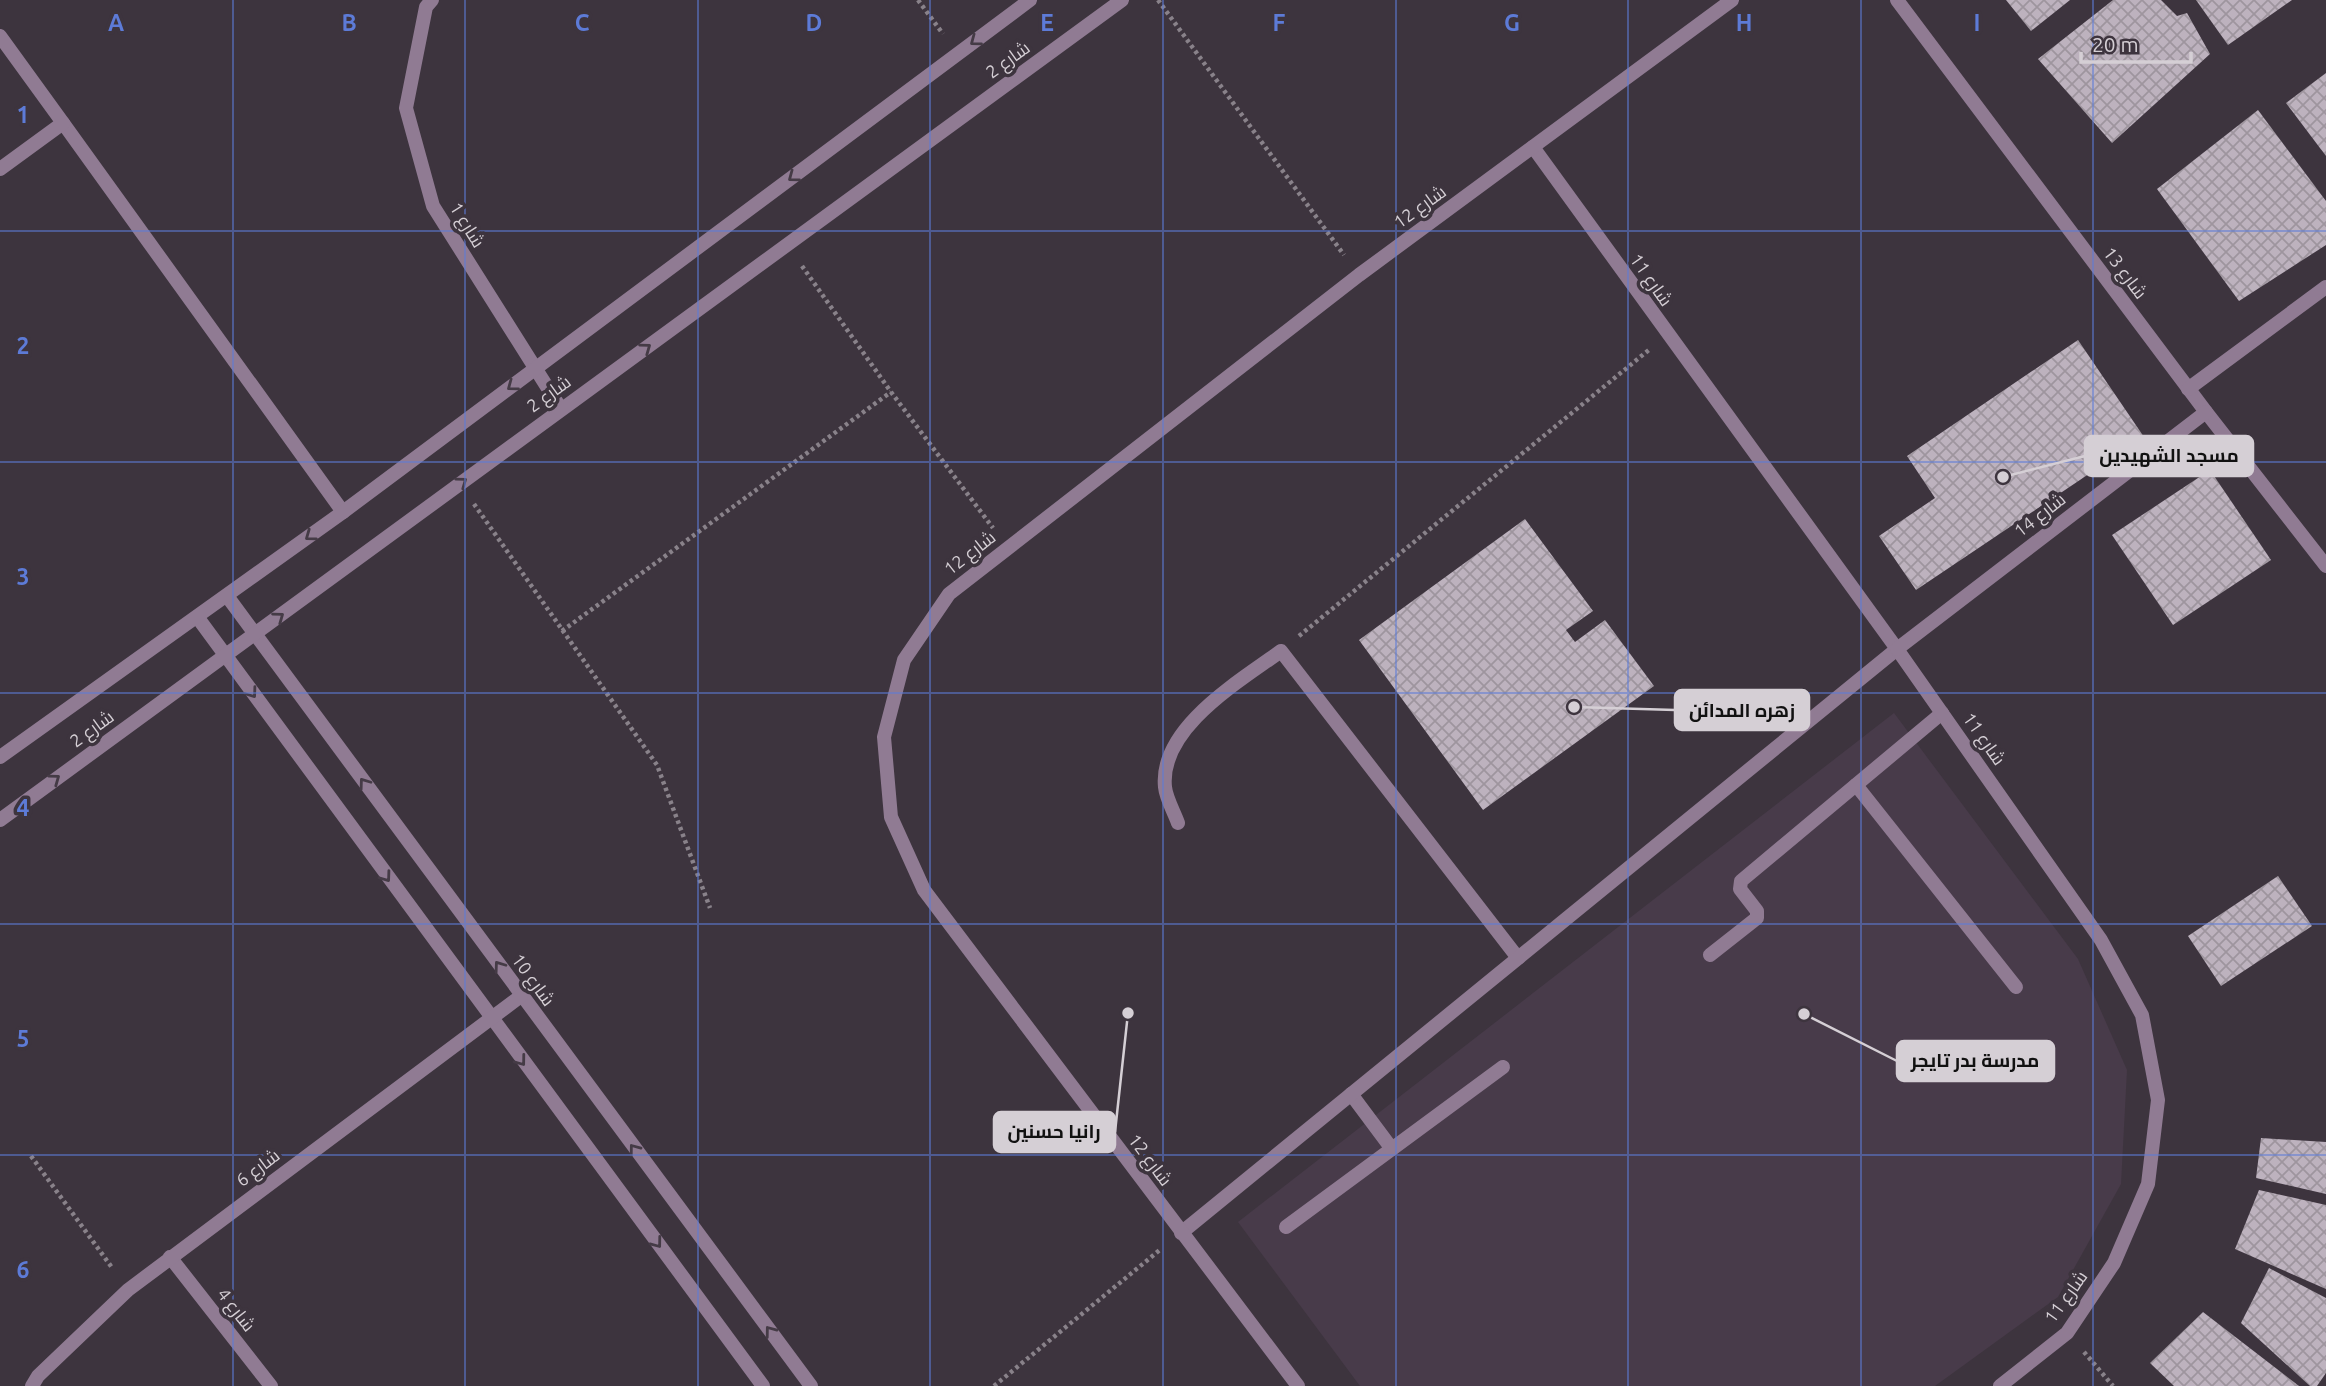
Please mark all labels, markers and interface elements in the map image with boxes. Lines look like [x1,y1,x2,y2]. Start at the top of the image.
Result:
text: A [108,10,124,35]
text: B [341,10,357,35]
text: C [575,10,590,35]
text: D [806,10,822,35]
text: E [1040,10,1054,35]
text: F [1273,10,1286,35]
text: G [1504,10,1520,35]
text: H [1736,10,1752,35]
text: I [1974,10,1980,35]
scale bar [2081,21,2191,65]
text: 20 m [2092,32,2139,56]
one-way arrow [971,33,983,46]
street label: شارع 2 [982,37,1035,84]
text: 1 [17,102,29,127]
one-way arrow [788,169,801,181]
street label: شارع 12 [1390,181,1451,234]
street label: شارع 1 [444,198,489,252]
street label: شارع 13 [2098,243,2152,304]
street label: شارع 11 [1624,249,1677,311]
text: 2 [17,333,29,358]
one-way arrow [638,344,651,356]
street label: شارع 2 [523,371,576,418]
one-way arrow [507,378,520,390]
callout: مسجد الشهيدين [2085,436,2253,476]
text: مسجد الشهيدين [2099,444,2239,467]
one-way arrow [454,478,467,490]
street label: شارع 14 [2010,488,2071,543]
street label: شارع 12 [940,526,1001,581]
one-way arrow [305,528,318,540]
text: 3 [17,564,29,589]
one-way arrow [271,612,284,625]
one-way arrow [244,686,256,698]
callout: زهره المدائن [1675,690,1809,730]
text: زهره المدائن [1689,699,1795,723]
street label: شارع 2 [66,706,119,753]
street label: شارع 11 [1957,708,2010,770]
one-way arrow [47,775,60,788]
one-way arrow [360,778,372,791]
text: 4 [17,795,30,820]
one-way arrow [378,869,391,882]
street label: شارع 10 [506,950,559,1011]
one-way arrow [495,961,507,974]
text: 5 [17,1026,29,1051]
callout: مدرسة بدر تايجر [1897,1041,2054,1081]
text: مدرسة بدر تايجر [1910,1049,2039,1072]
one-way arrow [513,1053,525,1065]
callout: رانيا حسنين [994,1112,1115,1152]
text: رانيا حسنين [1007,1120,1101,1143]
street label: شارع 12 [1123,1130,1177,1191]
street label: شارع 6 [232,1144,285,1192]
one-way arrow [630,1144,643,1156]
one-way arrow [649,1235,661,1248]
text: 6 [17,1257,30,1282]
street label: شارع 11 [2040,1267,2093,1328]
street label: شارع 4 [211,1284,260,1337]
one-way arrow [766,1326,778,1339]

